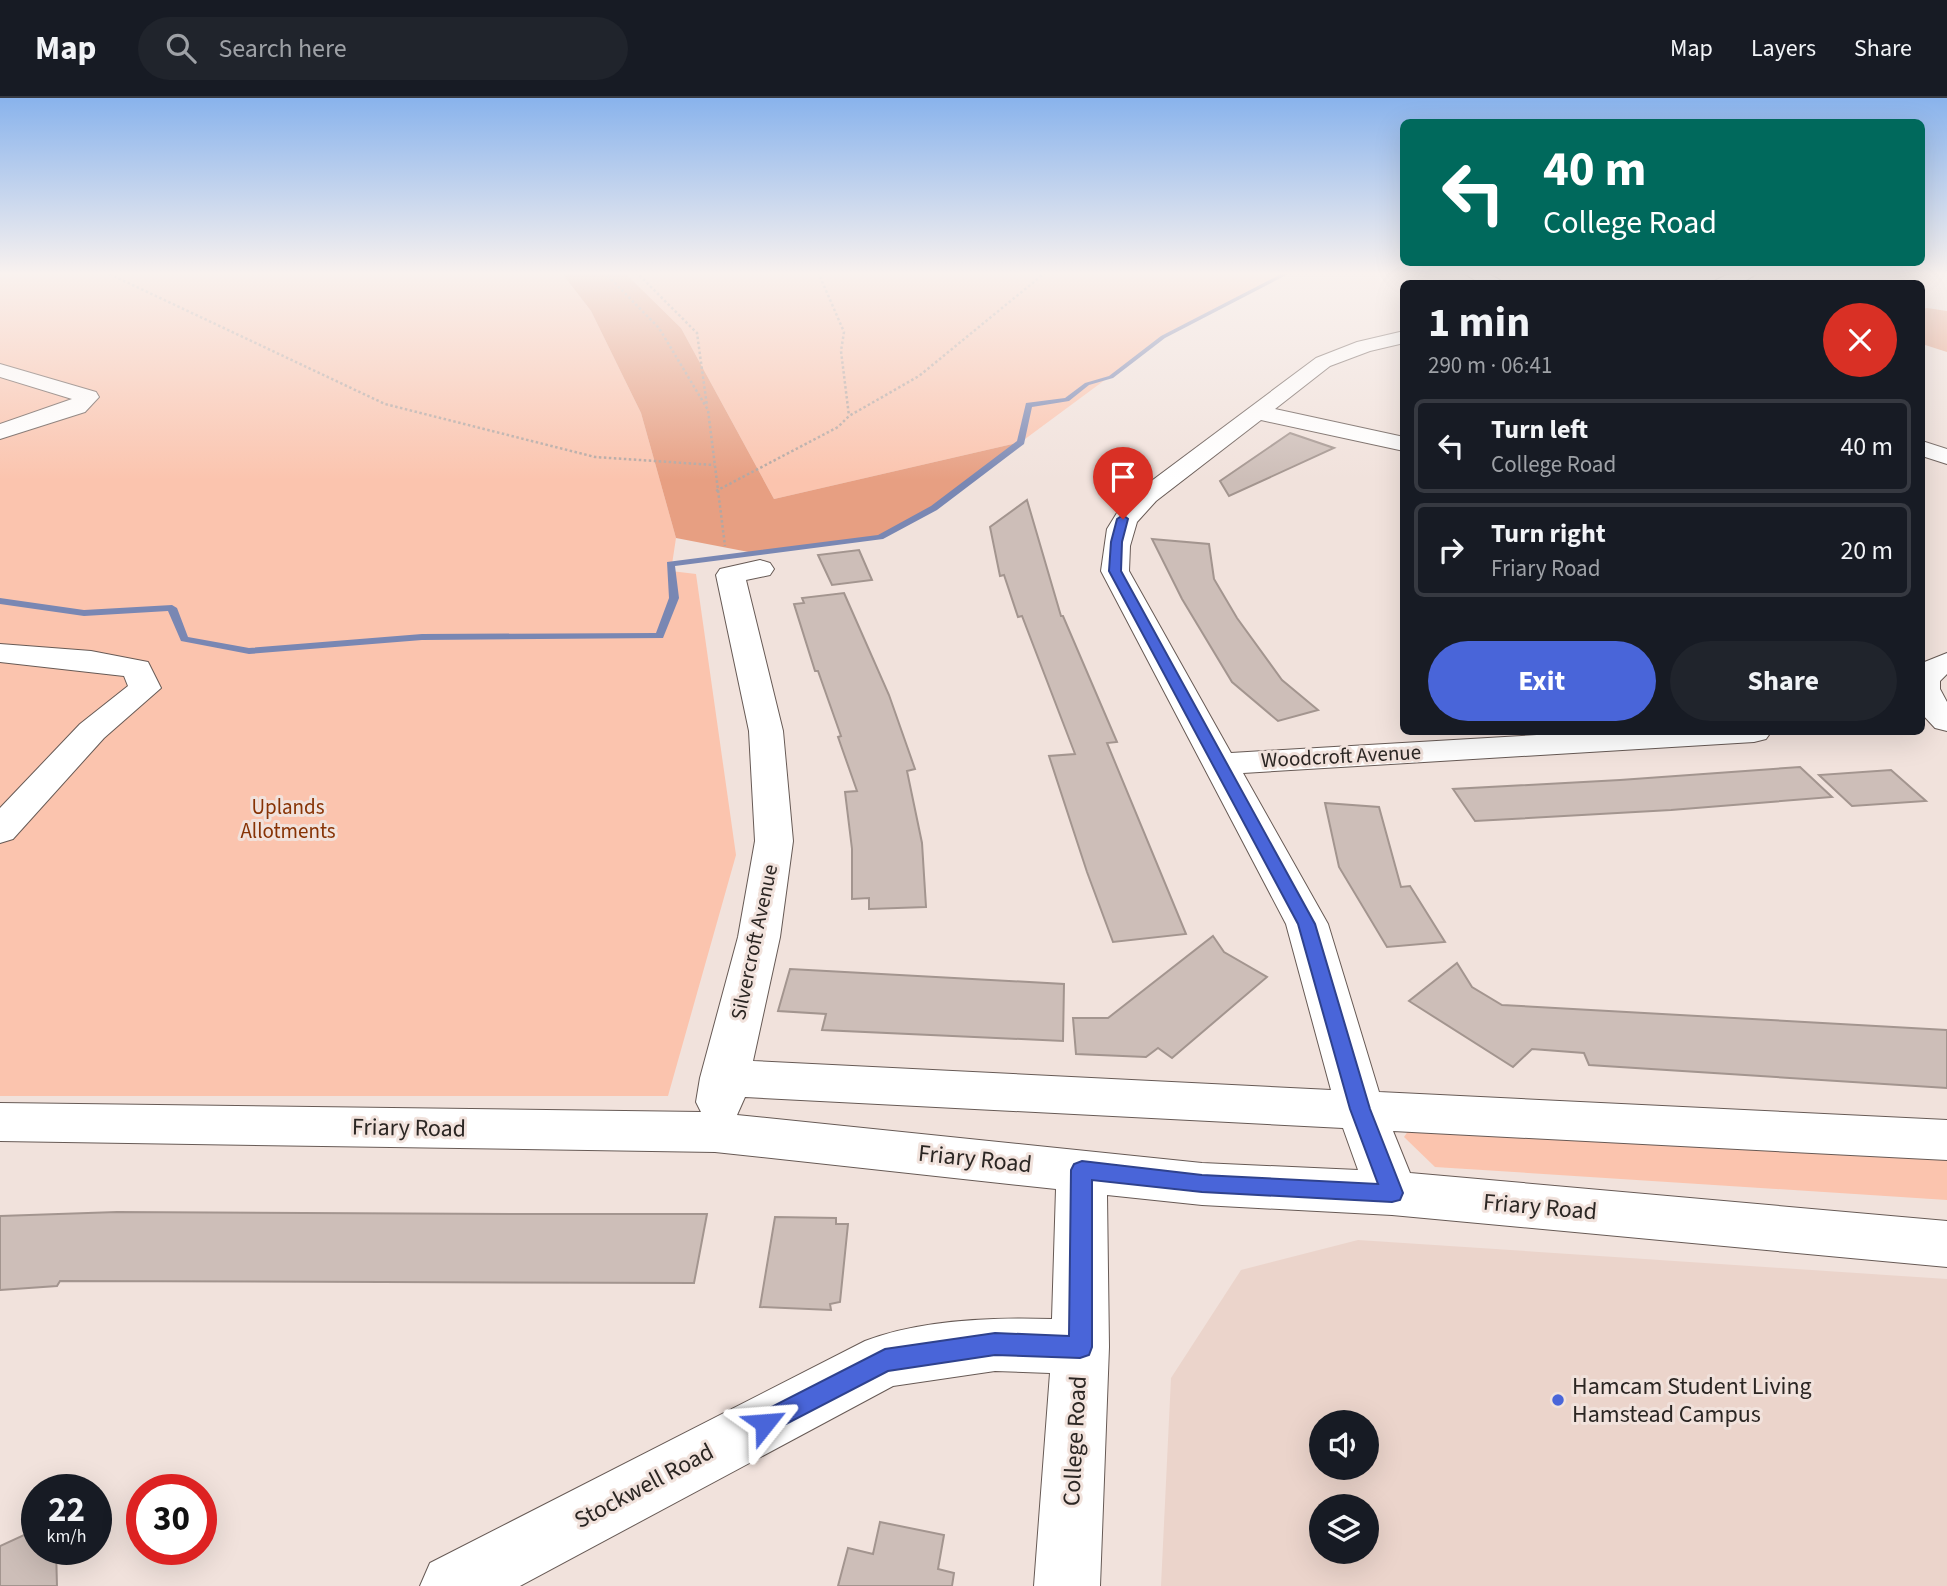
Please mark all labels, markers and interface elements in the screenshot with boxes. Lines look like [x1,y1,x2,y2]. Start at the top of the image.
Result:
search box [138,17,628,80]
text: Map [35,25,96,72]
icon: search [162,29,200,67]
text: Search here [218,30,347,67]
text: Map [1670,31,1713,66]
text: Layers [1751,31,1816,66]
text: Share [1854,31,1912,66]
text: 40 m [1543,135,1647,205]
icon: left [1428,147,1519,238]
text: College Road [1543,200,1717,246]
text: 1 min [1428,293,1530,353]
button: close [1823,303,1897,377]
text: 290 m · 06:41 [1428,349,1552,382]
text: Turn left [1491,411,1588,448]
icon: left [1432,427,1470,465]
text: 40 m [1840,428,1893,465]
pin [1093,447,1153,519]
text: College Road [1491,448,1616,481]
icon: arrive [1104,458,1142,496]
text: Turn right [1491,515,1606,552]
icon: right [1432,531,1470,569]
text: 20 m [1840,532,1893,569]
text: Friary Road [1491,552,1600,585]
button: Exit [1428,641,1656,721]
button: Share [1670,641,1897,721]
street label: Woodcroft Avenue [1260,737,1422,775]
park label: Uplands Allotments [240,792,336,846]
street label: Silvercroft Avenue [723,861,785,1023]
street label: Friary Road [352,1110,466,1146]
street label: Friary Road [916,1136,1034,1182]
street label: Friary Road [1482,1185,1598,1229]
place label: Hamcam Student Living Hamstead Campus [1572,1369,1812,1432]
street label: College Road [1054,1375,1096,1507]
position arrow [728,1386,802,1460]
marker: Hamcam Student Living Hamstead Campus [1550,1392,1566,1408]
map controls [1309,1410,1379,1564]
button: sound [1309,1410,1379,1480]
street label: Stockwell Road [568,1435,720,1537]
speed limit sign: 30 [126,1474,217,1565]
text: 22 [48,1485,85,1535]
button: layers [1309,1494,1379,1564]
text: km/h [47,1524,86,1549]

